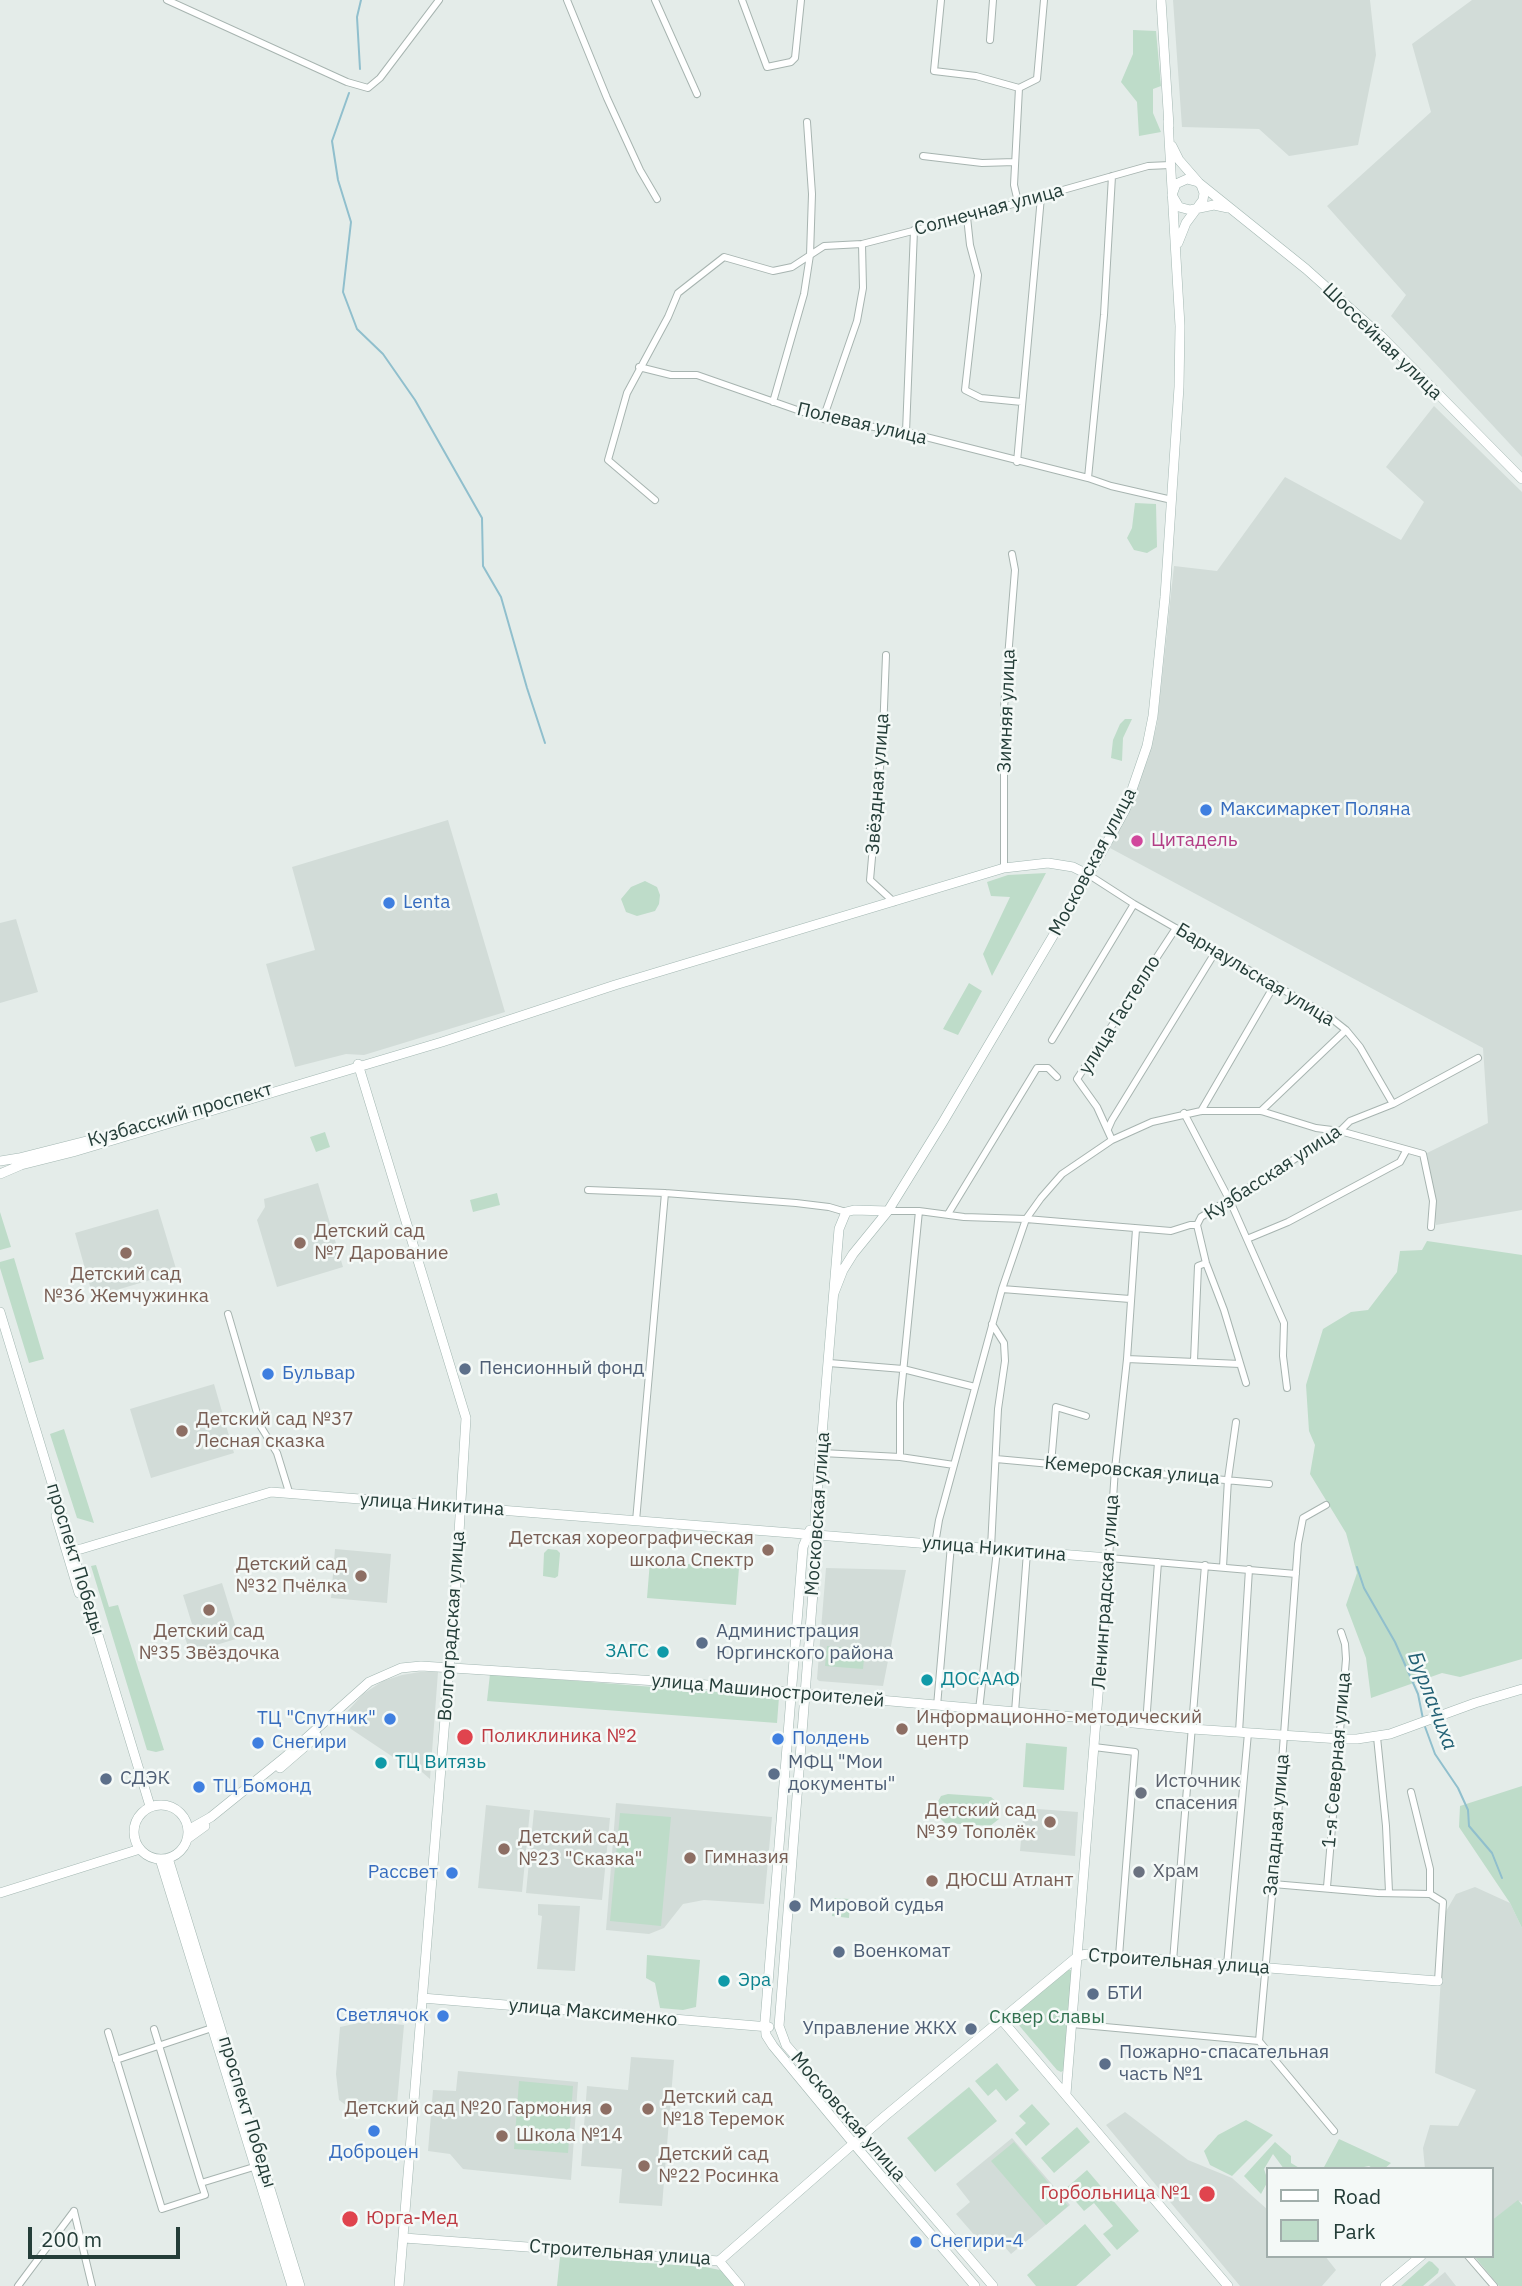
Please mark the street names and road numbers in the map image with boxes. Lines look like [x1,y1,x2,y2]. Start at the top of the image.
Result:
street label: Солнечная улица [912,179,1066,241]
street label: Шоссейная улица [1317,279,1447,405]
street label: Полевая улица [795,398,929,450]
street label: Зимняя улица [993,649,1021,773]
street label: Звёздная улица [862,712,894,856]
street label: Московская улица [1044,784,1142,940]
street label: Барнаульская улица [1171,918,1339,1032]
street label: улица Гастелло [1074,951,1166,1079]
street label: Кузбасский проспект [85,1078,275,1152]
street label: Кузбасская улица [1200,1120,1346,1226]
street label: Московская улица [801,1431,835,1597]
street label: Кемеровская улица [1043,1452,1221,1490]
street label: проспект Победы [41,1480,109,1638]
street label: улица Никитина [359,1489,505,1521]
street label: Ленинградская улица [1088,1494,1124,1690]
street label: Волгоградская улица [434,1530,470,1722]
street label: улица Никитина [921,1531,1067,1567]
street label: улица Машиностроителей [651,1669,885,1713]
street label: 1-я Северная улица [1318,1671,1356,1849]
street label: Западная улица [1259,1753,1295,1897]
street label: Строительная улица [1087,1944,1271,1980]
street label: улица Максименко [508,1994,678,2032]
street label: проспект Победы [213,2033,281,2191]
street label: Московская улица [786,2048,910,2186]
street label: Строительная улица [528,2235,712,2271]

